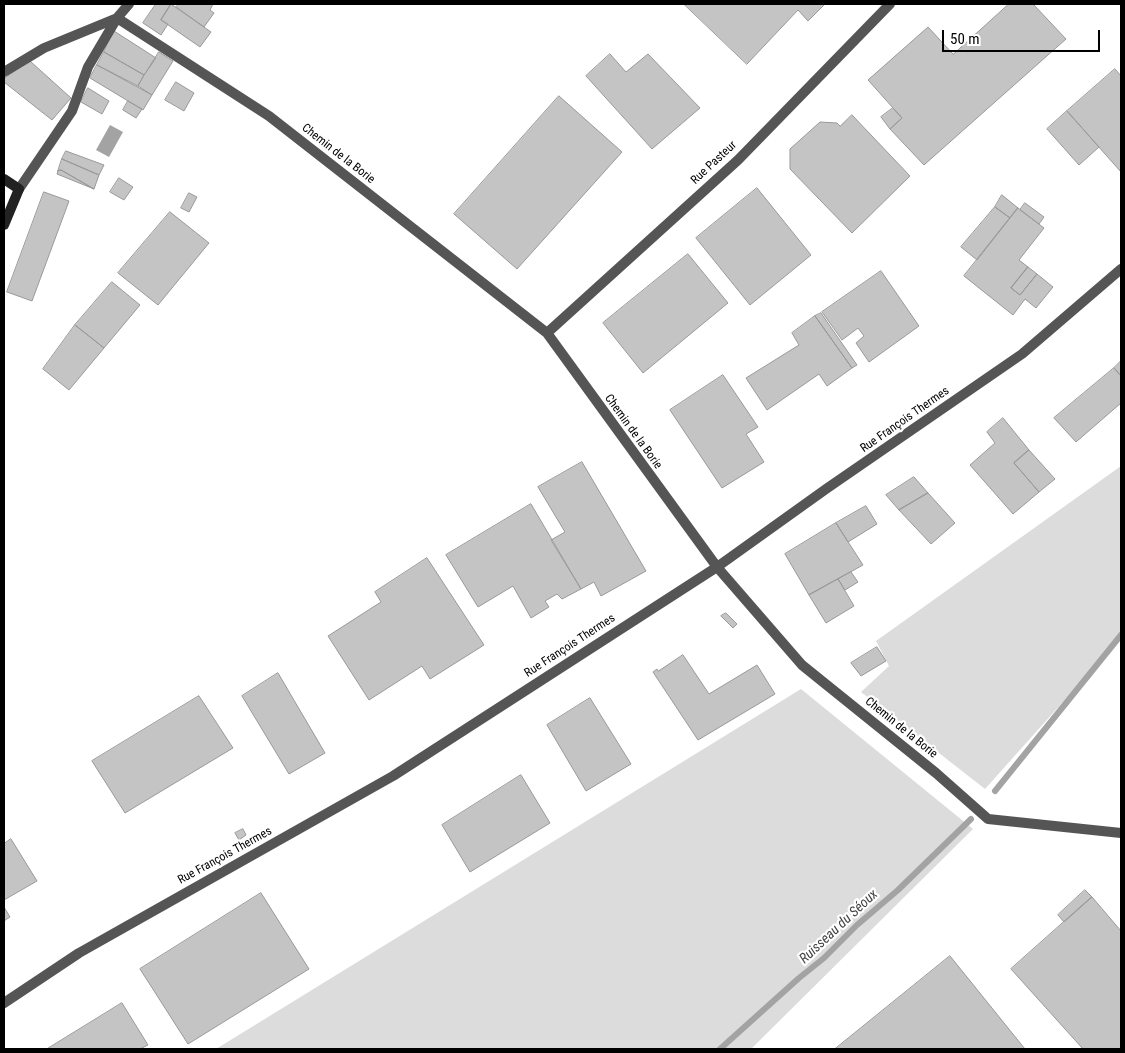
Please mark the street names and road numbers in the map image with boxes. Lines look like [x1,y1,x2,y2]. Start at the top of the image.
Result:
street label: Chemin de la Borie [299,121,377,187]
street label: Rue Pasteur [688,138,740,188]
street label: Rue François Thermes [858,384,952,456]
street label: Chemin de la Borie [601,392,665,472]
street label: Rue François Thermes [522,611,618,681]
street label: Chemin de la Borie [862,694,940,762]
street label: Rue François Thermes [176,824,274,888]

